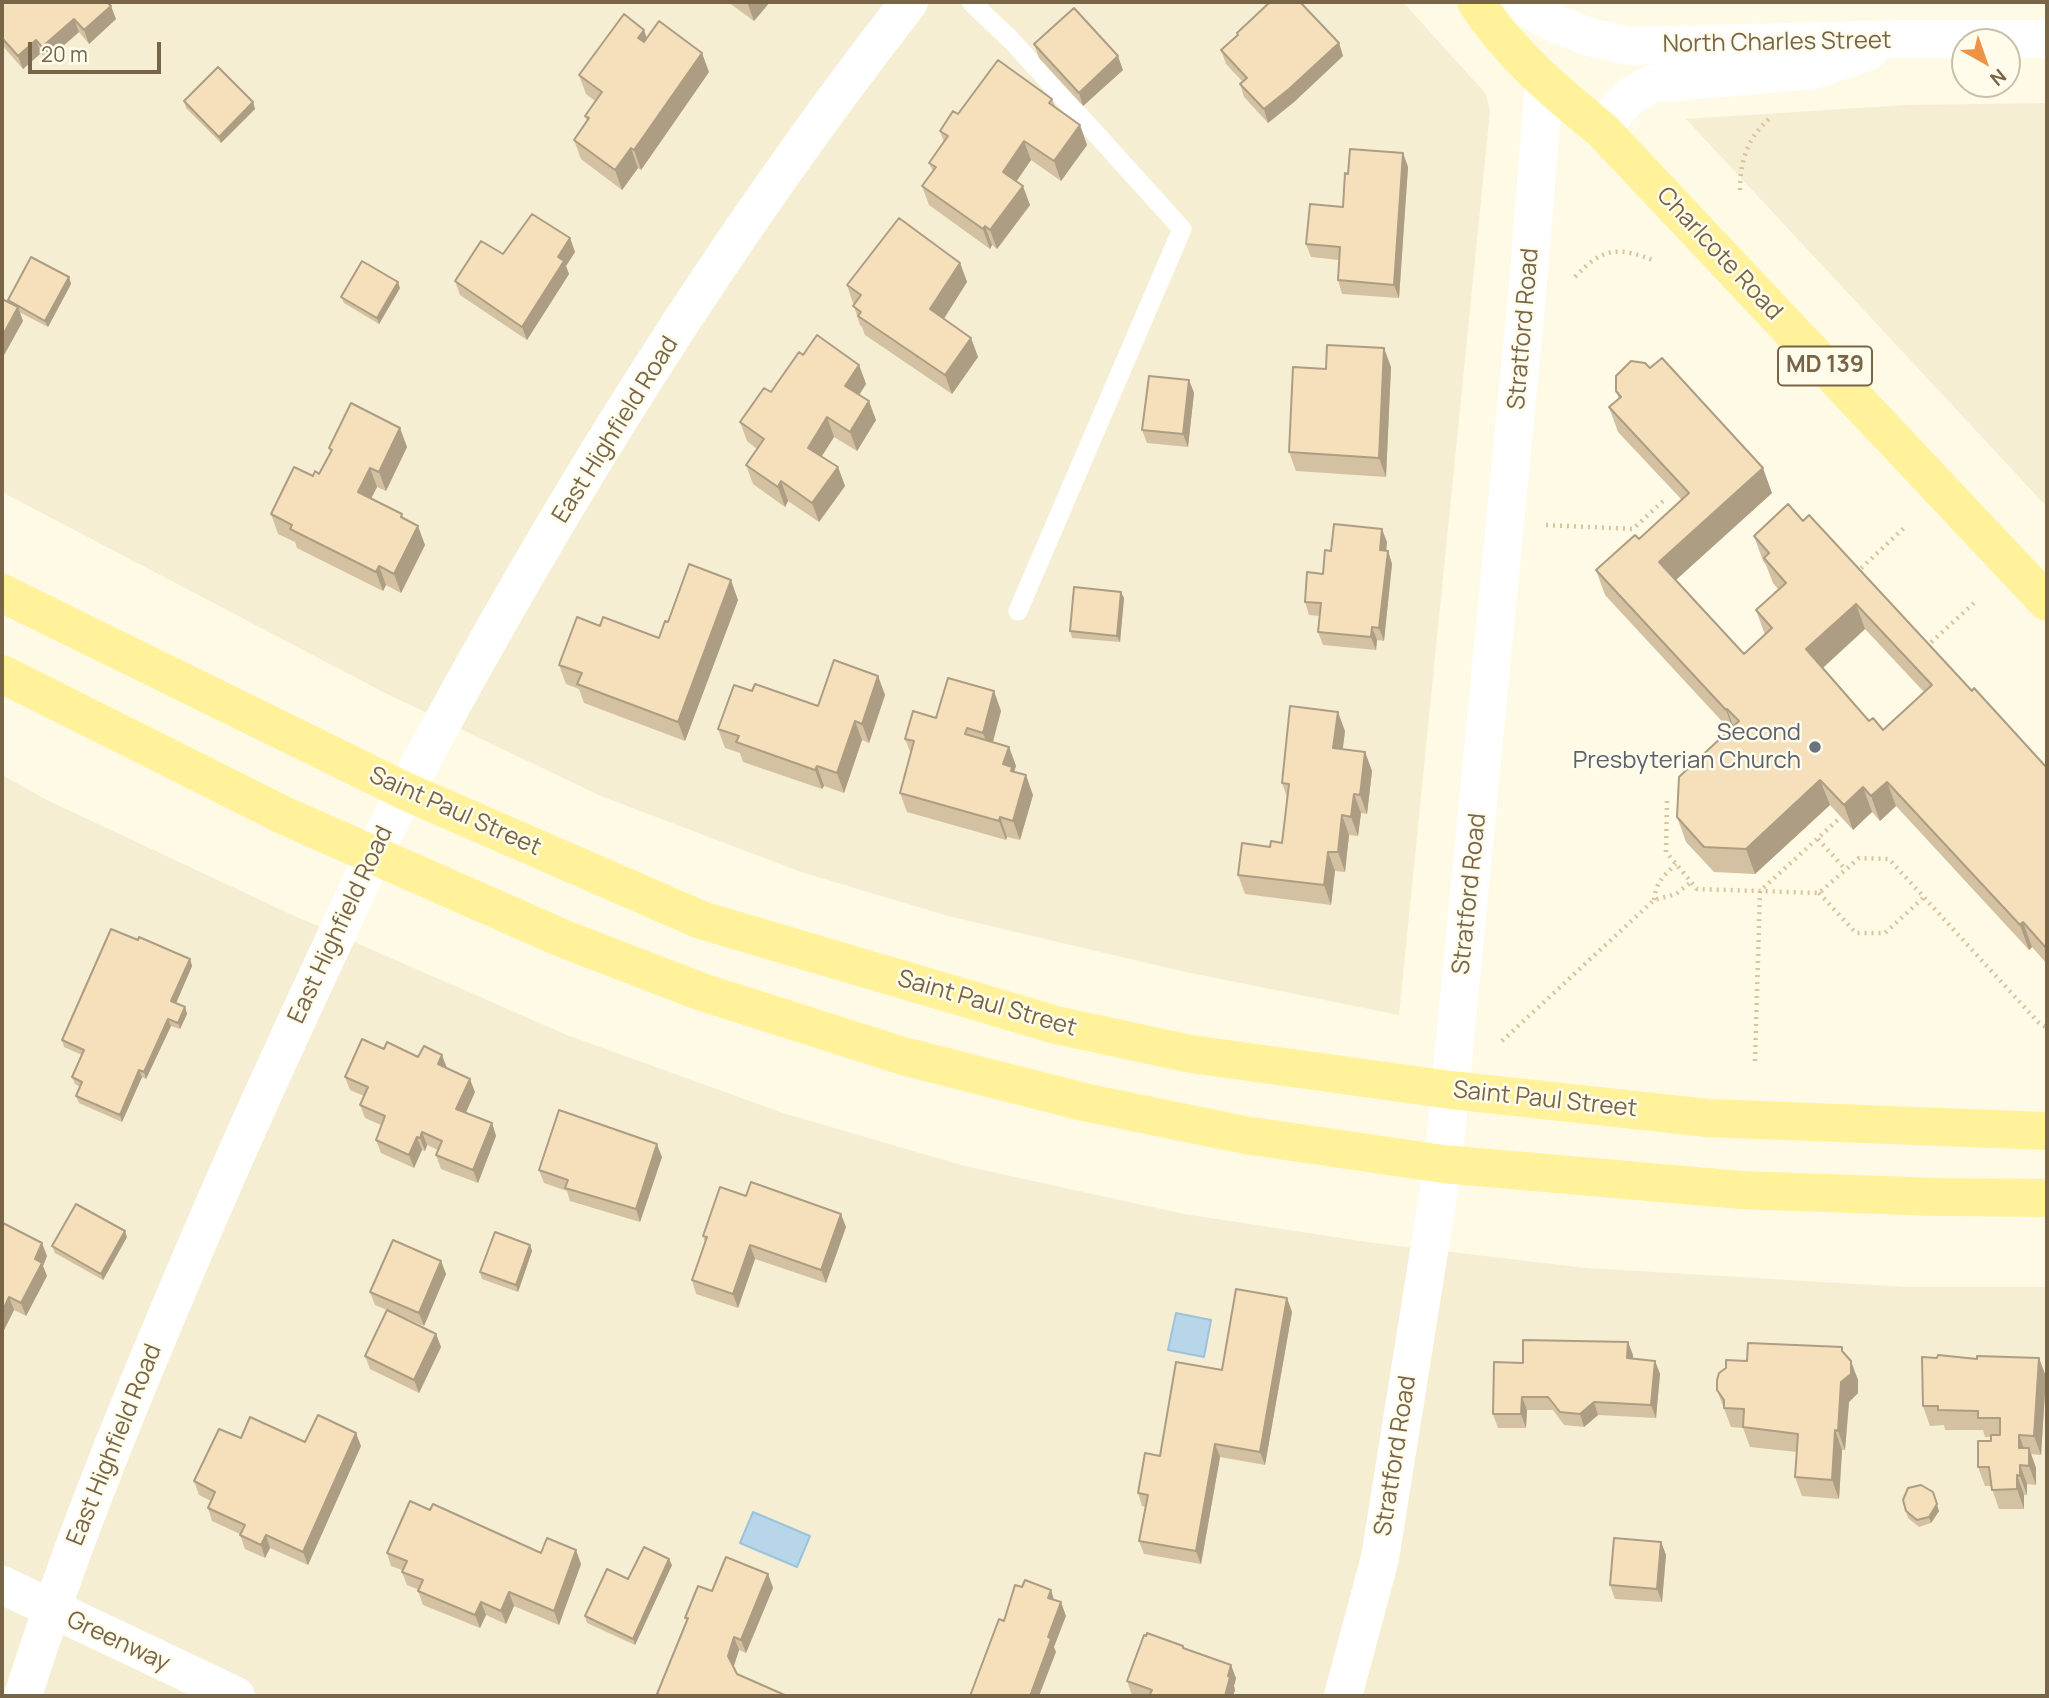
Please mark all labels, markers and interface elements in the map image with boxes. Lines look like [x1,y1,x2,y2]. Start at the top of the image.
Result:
street label: North Charles Street [1662,27,1892,59]
scale bar [32,28,164,72]
north arrow [1951,28,2021,98]
text: 20 m [41,40,88,68]
text: N [1985,63,2012,92]
street label: Charlcote Road [1650,182,1788,326]
street label: Stratford Road [1503,247,1545,411]
street label: East Highfield Road [547,331,685,529]
road number: MD 139 [1778,346,1872,386]
place label: Second Presbyterian Church [1573,719,1801,775]
marker: Second Presbyterian Church [1807,739,1823,755]
street label: Saint Paul Street [365,761,545,863]
street label: Stratford Road [1447,812,1493,976]
street label: East Highfield Road [283,822,399,1028]
street label: Saint Paul Street [894,965,1080,1043]
street label: Saint Paul Street [1452,1076,1638,1124]
street label: East Highfield Road [61,1340,169,1550]
street label: Stratford Road [1369,1374,1423,1538]
street label: Greenway [62,1606,174,1678]

